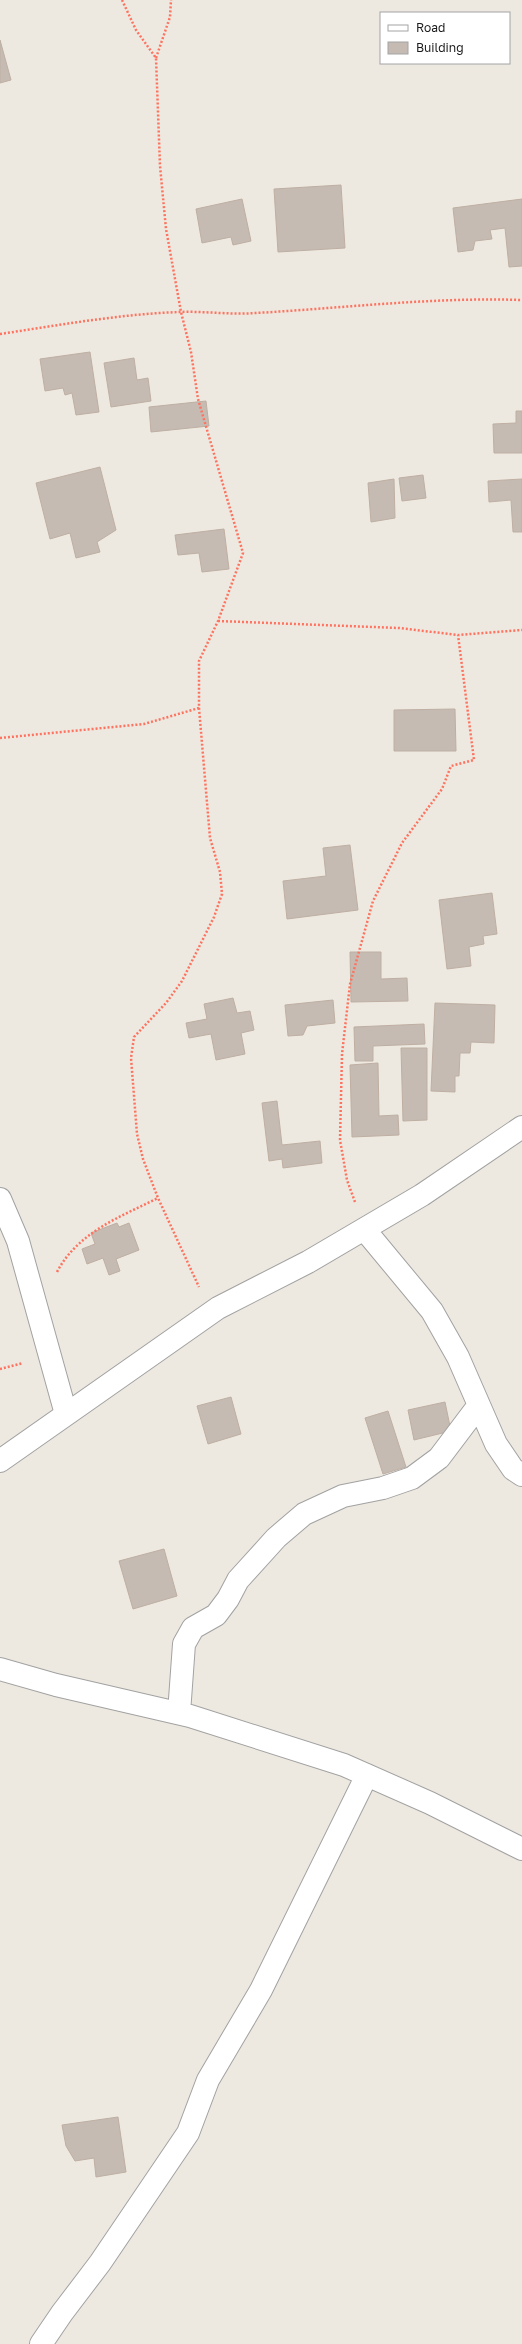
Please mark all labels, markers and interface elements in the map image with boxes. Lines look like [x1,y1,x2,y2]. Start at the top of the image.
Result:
legend [380,12,510,64]
text: Road [416,20,445,35]
text: Building [416,40,464,55]

